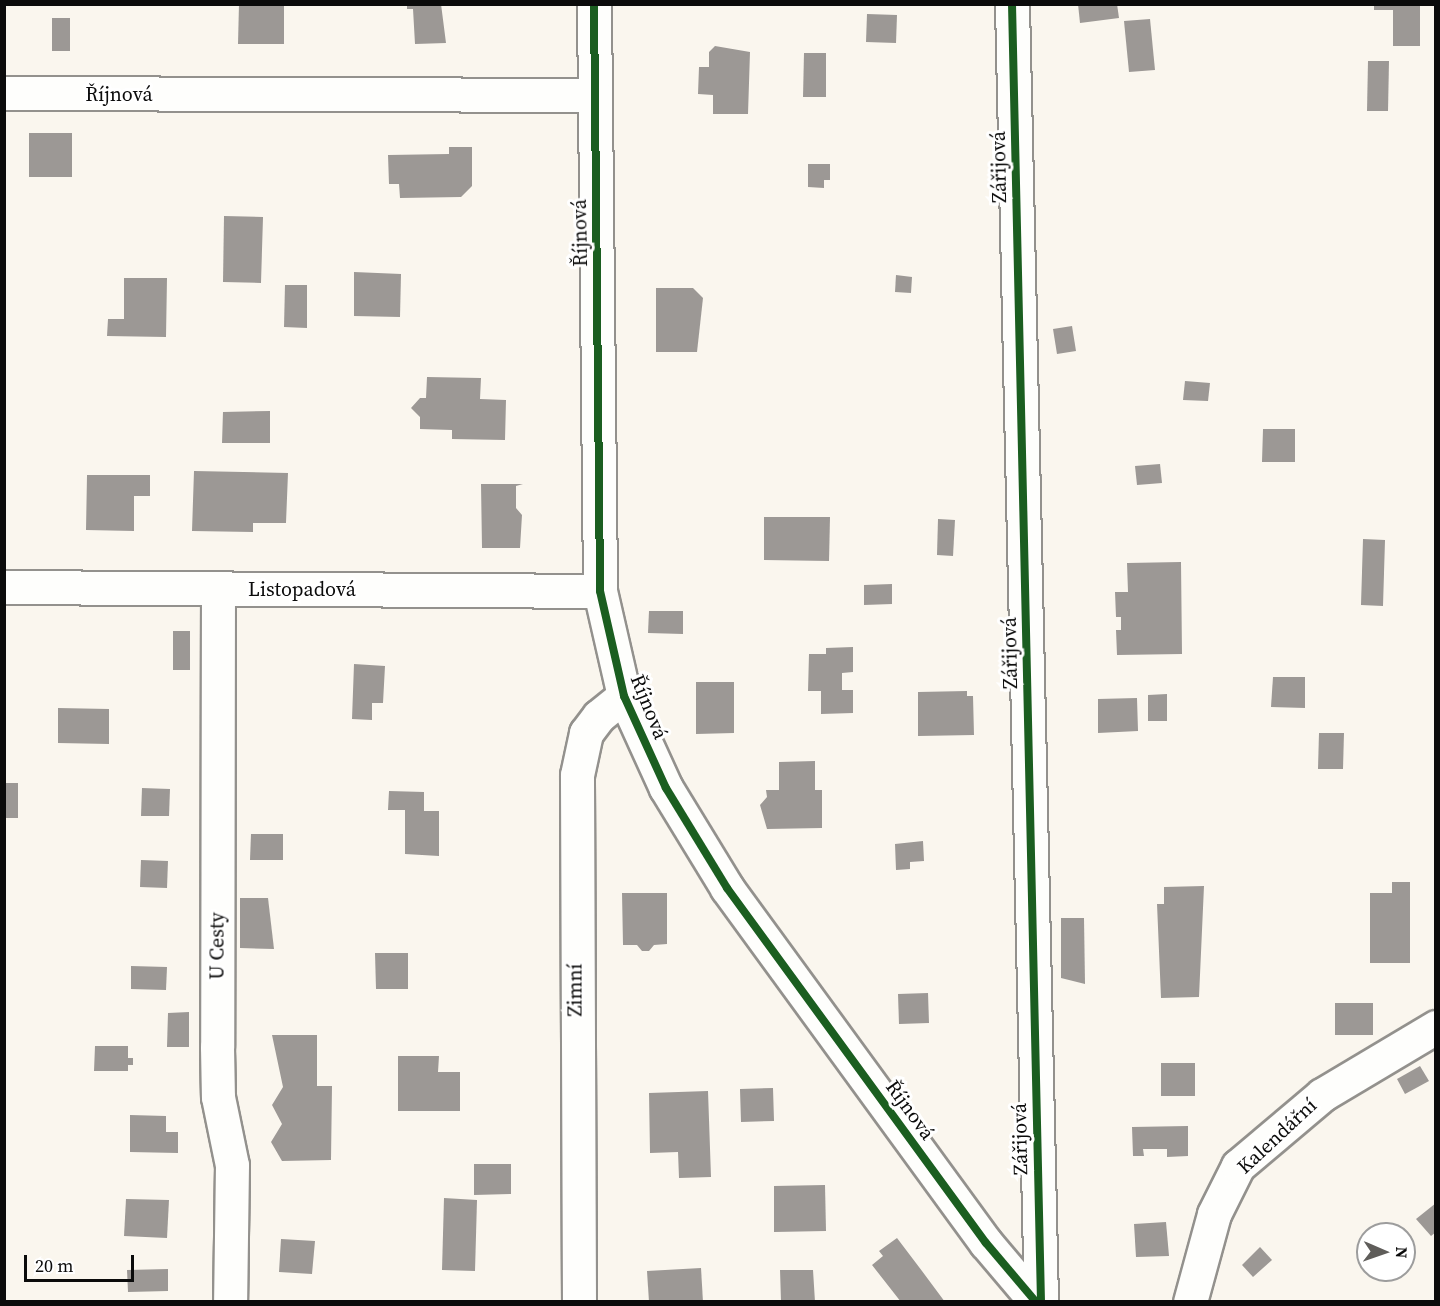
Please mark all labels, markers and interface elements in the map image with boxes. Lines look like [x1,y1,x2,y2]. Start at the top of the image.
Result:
street label: Říjnová [85,82,153,106]
street label: Zářijová [986,131,1012,203]
street label: Říjnová [567,199,593,267]
street label: Listopadová [248,577,356,601]
street label: Zářijová [997,617,1023,689]
street label: Říjnová [625,671,673,743]
street label: U Cesty [205,912,229,980]
street label: Zimní [563,963,587,1017]
street label: Říjnová [880,1076,940,1144]
street label: Kalendářní [1232,1093,1322,1179]
street label: Zářijová [1007,1103,1033,1175]
north arrow [1356,1222,1416,1282]
scale bar [27,1243,136,1281]
text: N [1391,1246,1413,1259]
text: 20 m [35,1253,73,1278]

